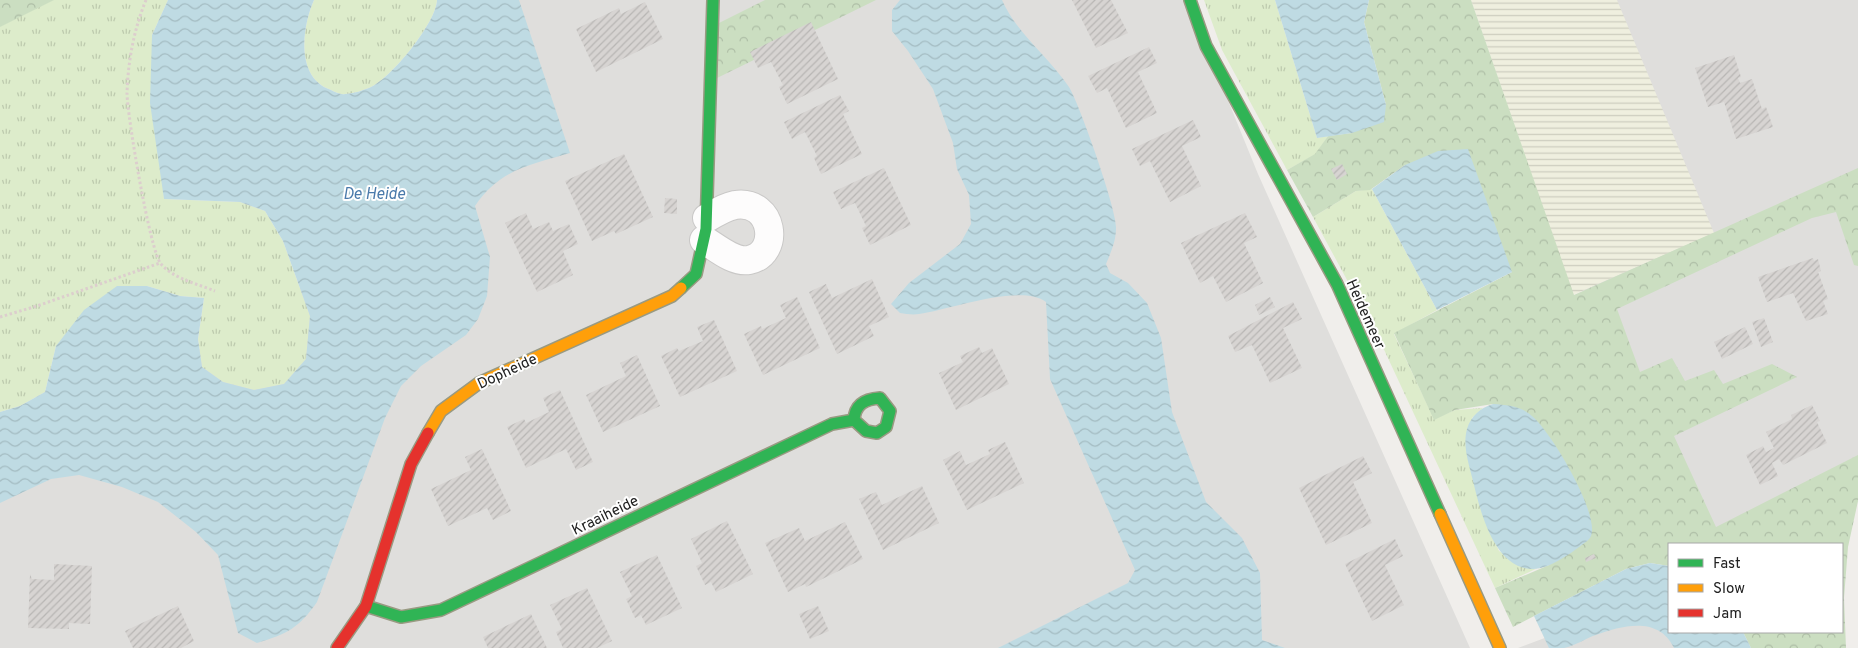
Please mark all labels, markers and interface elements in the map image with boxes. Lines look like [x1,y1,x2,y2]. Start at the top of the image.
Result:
water label: De Heide [343,185,406,205]
street label: Heidemeer [1341,277,1389,353]
street label: Dopheide [475,350,541,394]
street label: Kraaiheide [569,492,642,541]
legend [1668,543,1843,633]
text: Fast [1713,555,1741,574]
text: Slow [1713,580,1745,599]
text: Jam [1713,605,1742,624]

